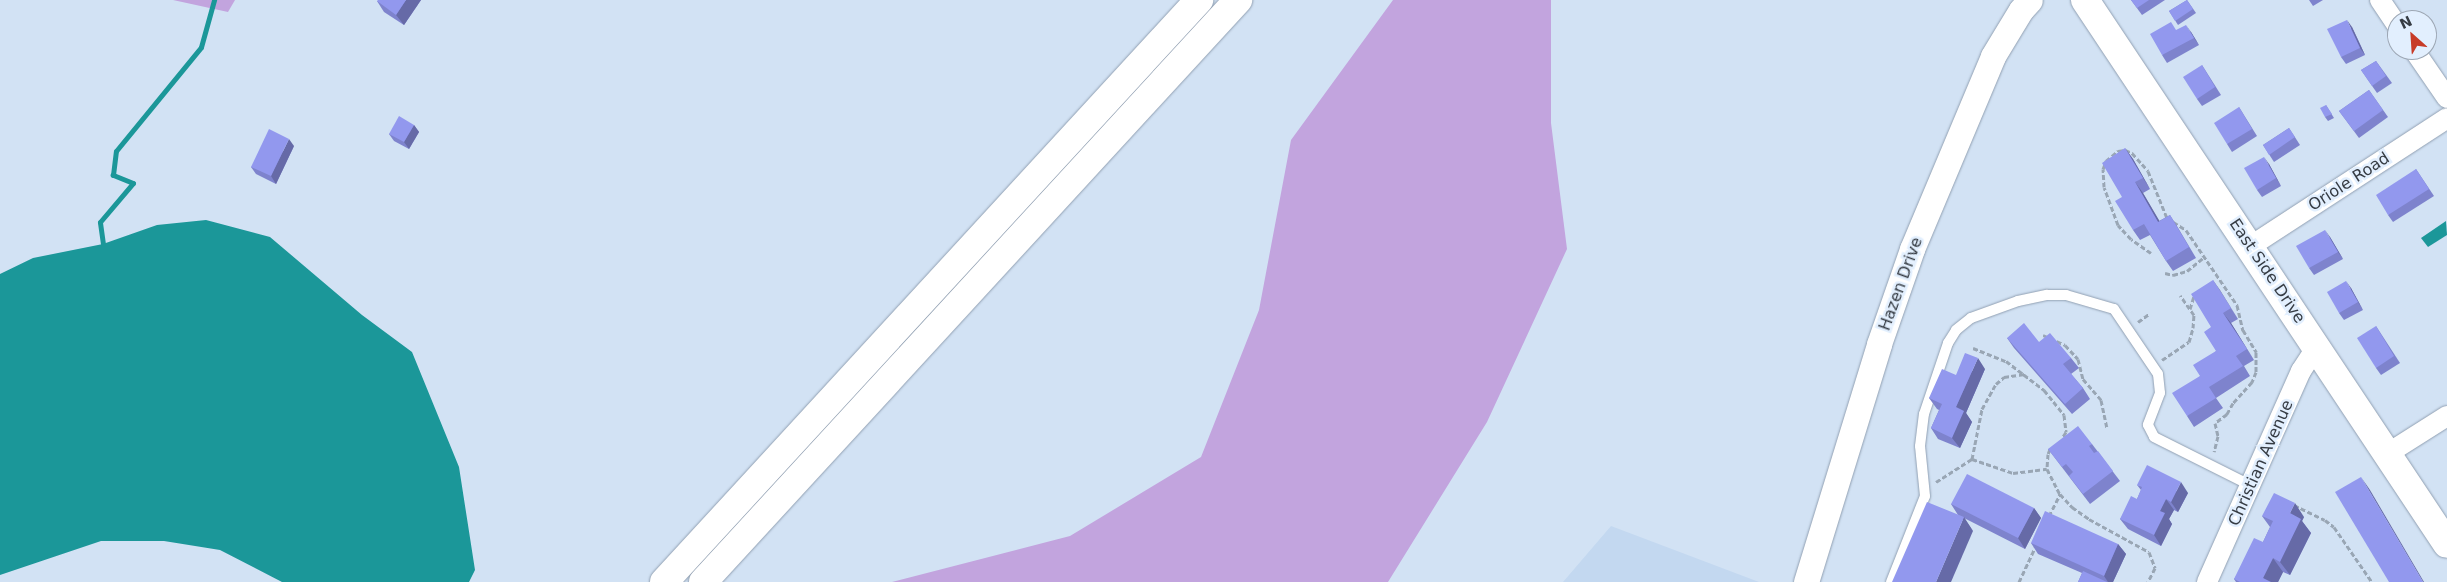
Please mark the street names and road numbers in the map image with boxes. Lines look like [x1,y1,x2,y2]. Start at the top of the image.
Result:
street label: Oriole Road [2305,149,2393,215]
street label: East Side Drive [2225,215,2309,327]
street label: Hazen Drive [1875,235,1927,333]
street label: Christian Avenue [2225,397,2297,529]

